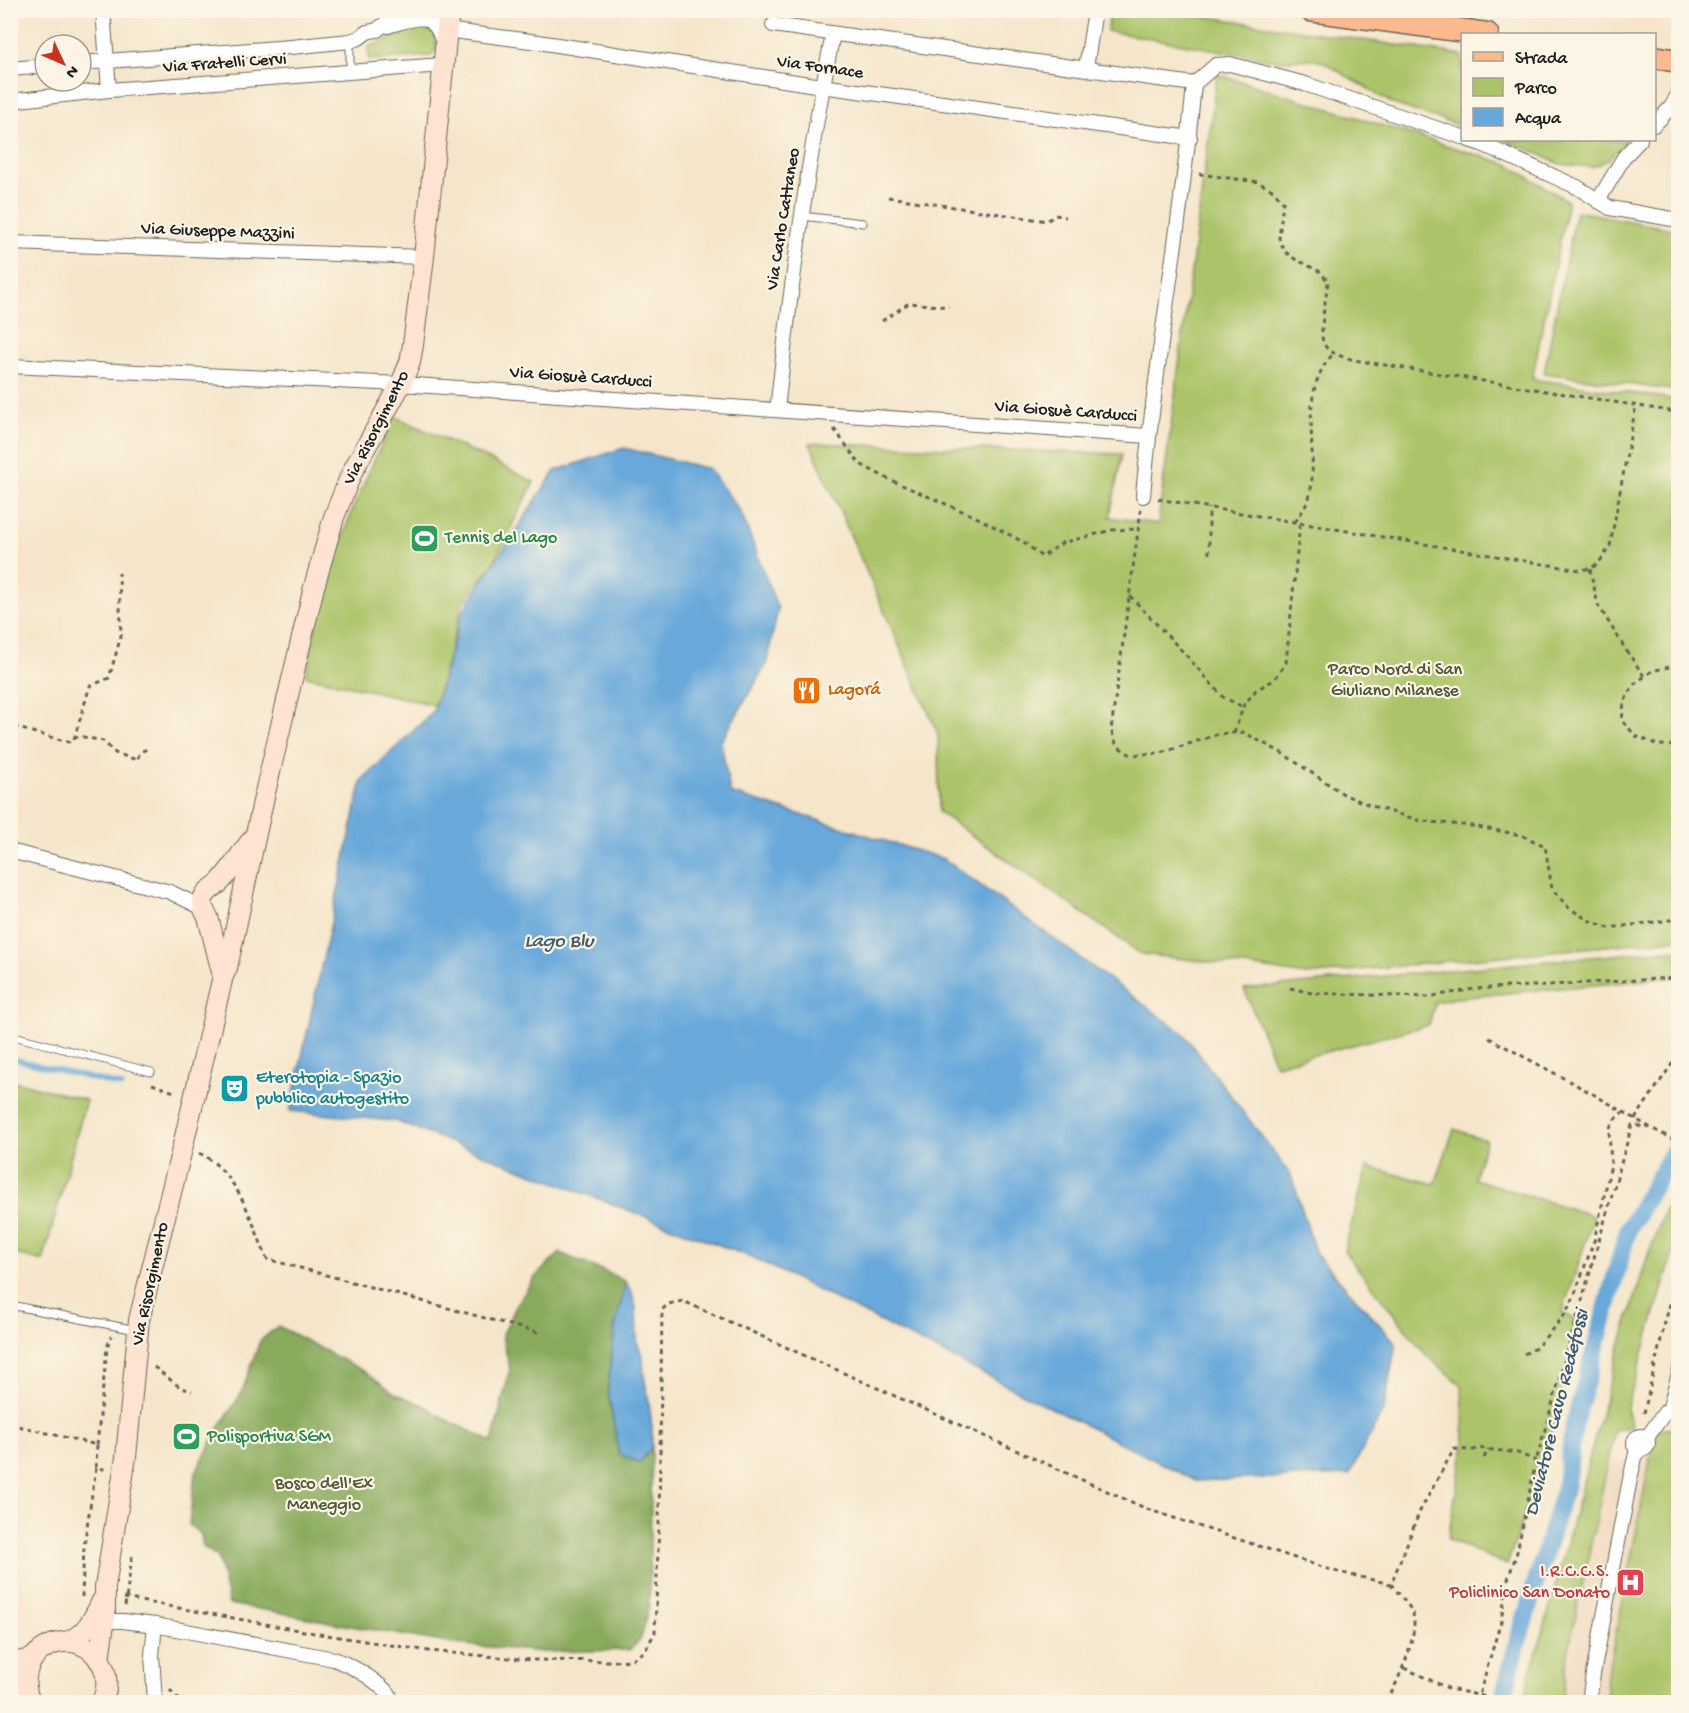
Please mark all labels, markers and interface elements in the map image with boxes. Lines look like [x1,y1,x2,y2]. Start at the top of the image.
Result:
north arrow [33,33,93,93]
legend [1461,33,1656,141]
street label: Via Fratelli Cervi [162,49,288,79]
text: Strada [1515,49,1569,70]
street label: Via Fornace [774,51,865,85]
text: N [60,61,82,82]
text: Parco [1514,79,1557,100]
text: Acqua [1515,109,1562,130]
street label: Via Carlo Cattaneo [762,146,806,292]
street label: Via Giuseppe Mazzini [140,219,295,245]
street label: Via Giosuè Carducci [508,362,653,393]
street label: Via Risorgimento [339,367,415,489]
street label: Via Giosuè Carducci [993,396,1138,427]
sports icon: Tennis del Lago [408,522,440,554]
place label: Tennis del Lago [444,528,557,549]
park label: Parco Nord di San Giuliano Milanese [1327,660,1462,702]
restaurant icon: Lagorá [791,674,823,706]
place label: Lagorá [828,680,882,701]
water label: Lago Blu [525,931,595,954]
place label: Eterotopia - Spazio pubblico autogestito [255,1068,409,1110]
theatre icon: Eterotopia - Spazio pubblico autogestito [219,1072,251,1104]
street label: Via Risorgimento [127,1221,174,1348]
water label: Deviatore Cavo Redefossi [1521,1304,1596,1519]
sports icon: Polisportiva SGM [170,1421,202,1453]
place label: Polisportiva SGM [206,1427,331,1448]
park label: Bosco dell'Ex Maneggio [274,1474,373,1516]
place label: I.R.C.C.S. Policlinico San Donato [1448,1562,1610,1604]
hospital icon: I.R.C.C.S. Policlinico San Donato [1615,1566,1647,1598]

